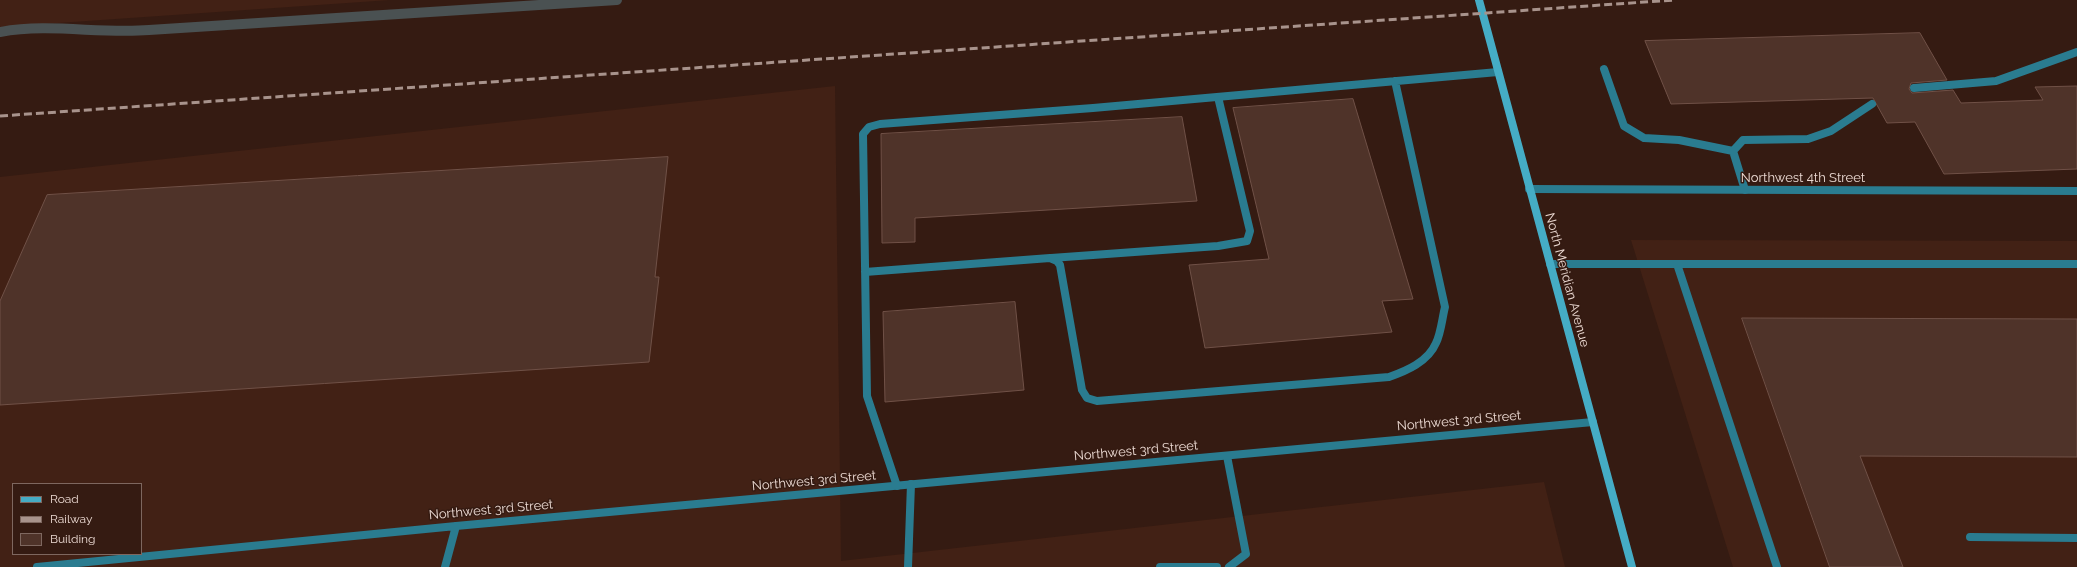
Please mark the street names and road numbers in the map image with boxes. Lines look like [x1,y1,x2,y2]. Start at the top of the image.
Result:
street label: Northwest 4th Street [1741,170,1865,186]
street label: North Meridian Avenue [1542,211,1592,349]
street label: Northwest 3rd Street [1396,408,1522,434]
street label: Northwest 3rd Street [1073,438,1199,464]
street label: Northwest 3rd Street [751,468,877,494]
street label: Northwest 3rd Street [428,497,554,523]

